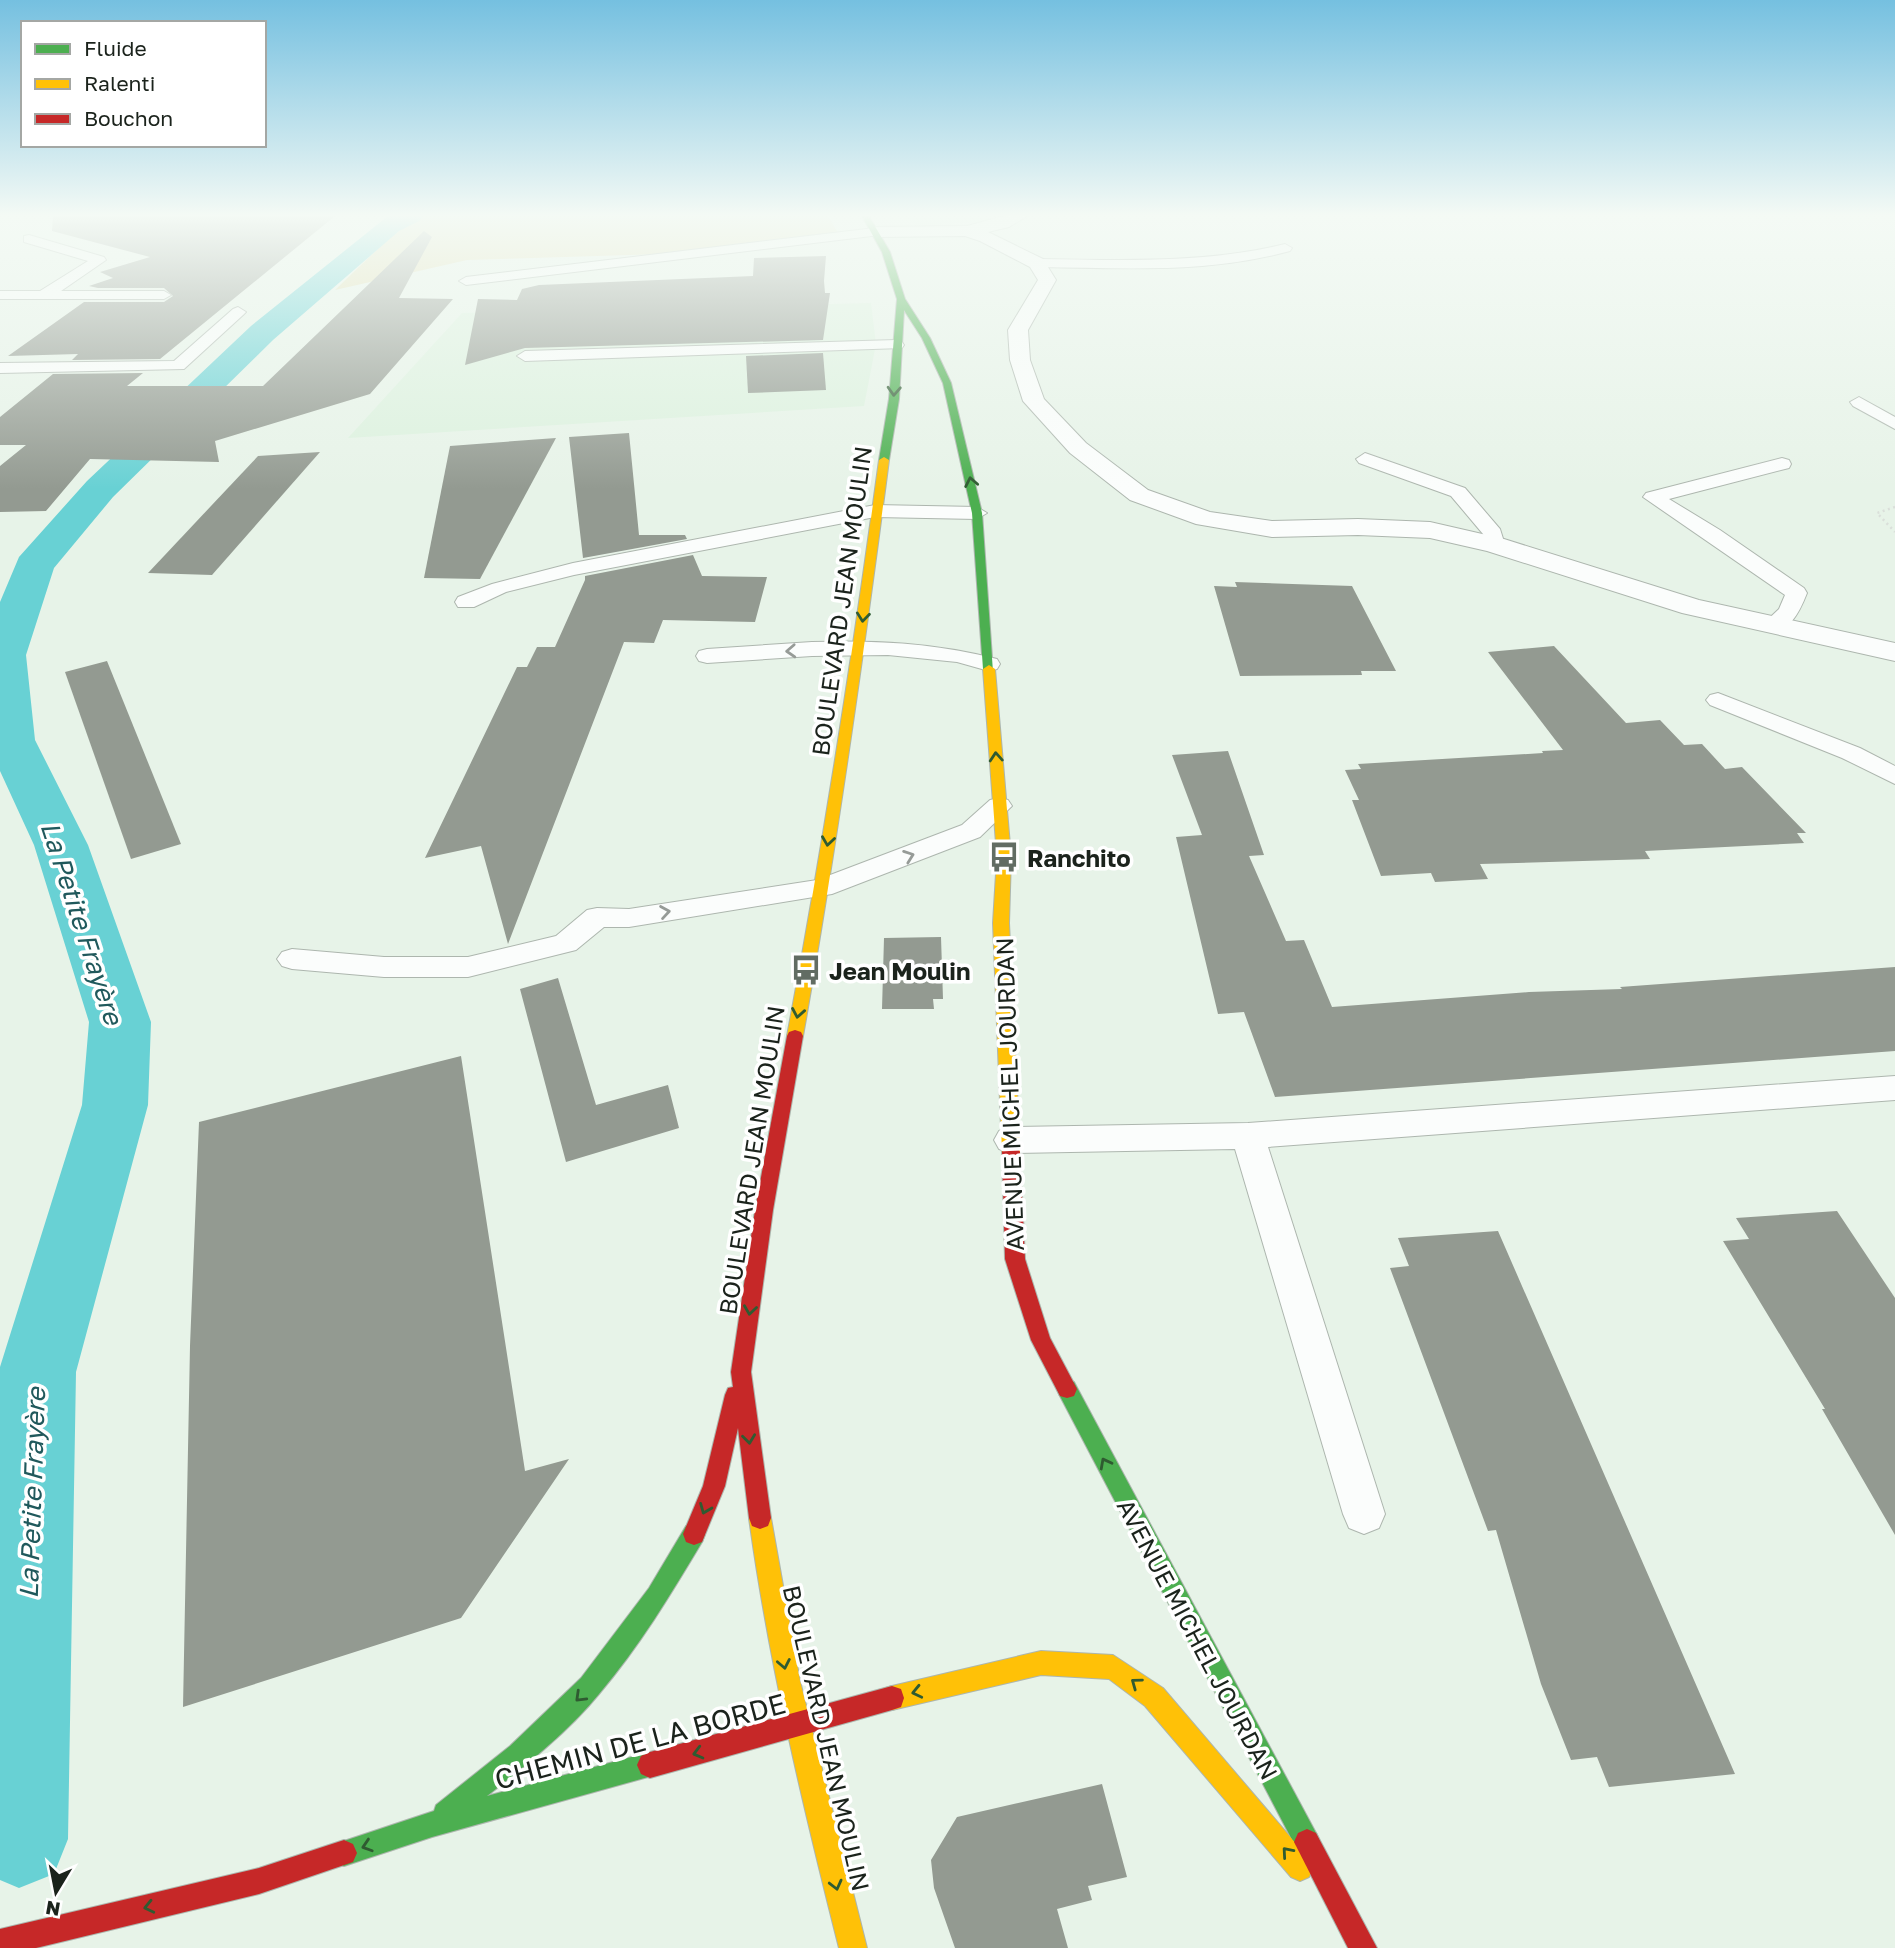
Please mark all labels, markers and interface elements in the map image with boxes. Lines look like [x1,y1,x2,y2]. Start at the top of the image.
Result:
legend [21,21,266,147]
text: Fluide [84,35,147,61]
text: Ralenti [84,70,155,96]
text: Bouchon [84,105,173,131]
one-way arrow [887,386,902,397]
street label: BOULEVARD JEAN MOULIN [805,444,877,758]
one-way arrow [964,476,979,488]
one-way arrow [856,612,871,623]
one-way arrow [785,643,796,658]
one-way arrow [989,751,1004,762]
water label: La Petite Frayère [35,818,130,1030]
one-way arrow [821,835,836,847]
bus stop icon: Ranchito [987,840,1021,874]
place label: Ranchito [1027,843,1131,872]
one-way arrow [902,850,914,864]
one-way arrow [659,905,671,920]
street label: AVENUE MICHEL JOURDAN [989,937,1029,1251]
bus stop icon: Jean Moulin [789,953,823,987]
place label: Jean Moulin [829,956,970,985]
street label: BOULEVARD JEAN MOULIN [712,1003,790,1317]
one-way arrow [791,1007,806,1019]
one-way arrow [742,1305,757,1316]
water label: La Petite Frayère [13,1385,51,1599]
one-way arrow [742,1433,757,1445]
one-way arrow [1099,1457,1113,1470]
street label: AVENUE MICHEL JOURDAN [1112,1494,1284,1784]
one-way arrow [699,1502,713,1514]
street label: BOULEVARD JEAN MOULIN [778,1582,876,1894]
one-way arrow [776,1658,791,1670]
one-way arrow [1131,1679,1143,1692]
one-way arrow [911,1684,923,1698]
street label: CHEMIN DE LA BORDE [491,1686,789,1796]
one-way arrow [575,1688,588,1701]
one-way arrow [692,1744,704,1759]
one-way arrow [362,1837,374,1852]
one-way arrow [1283,1848,1295,1861]
north arrow [21,1857,91,1927]
one-way arrow [828,1879,843,1891]
text: N [44,1897,62,1922]
one-way arrow [143,1899,155,1913]

